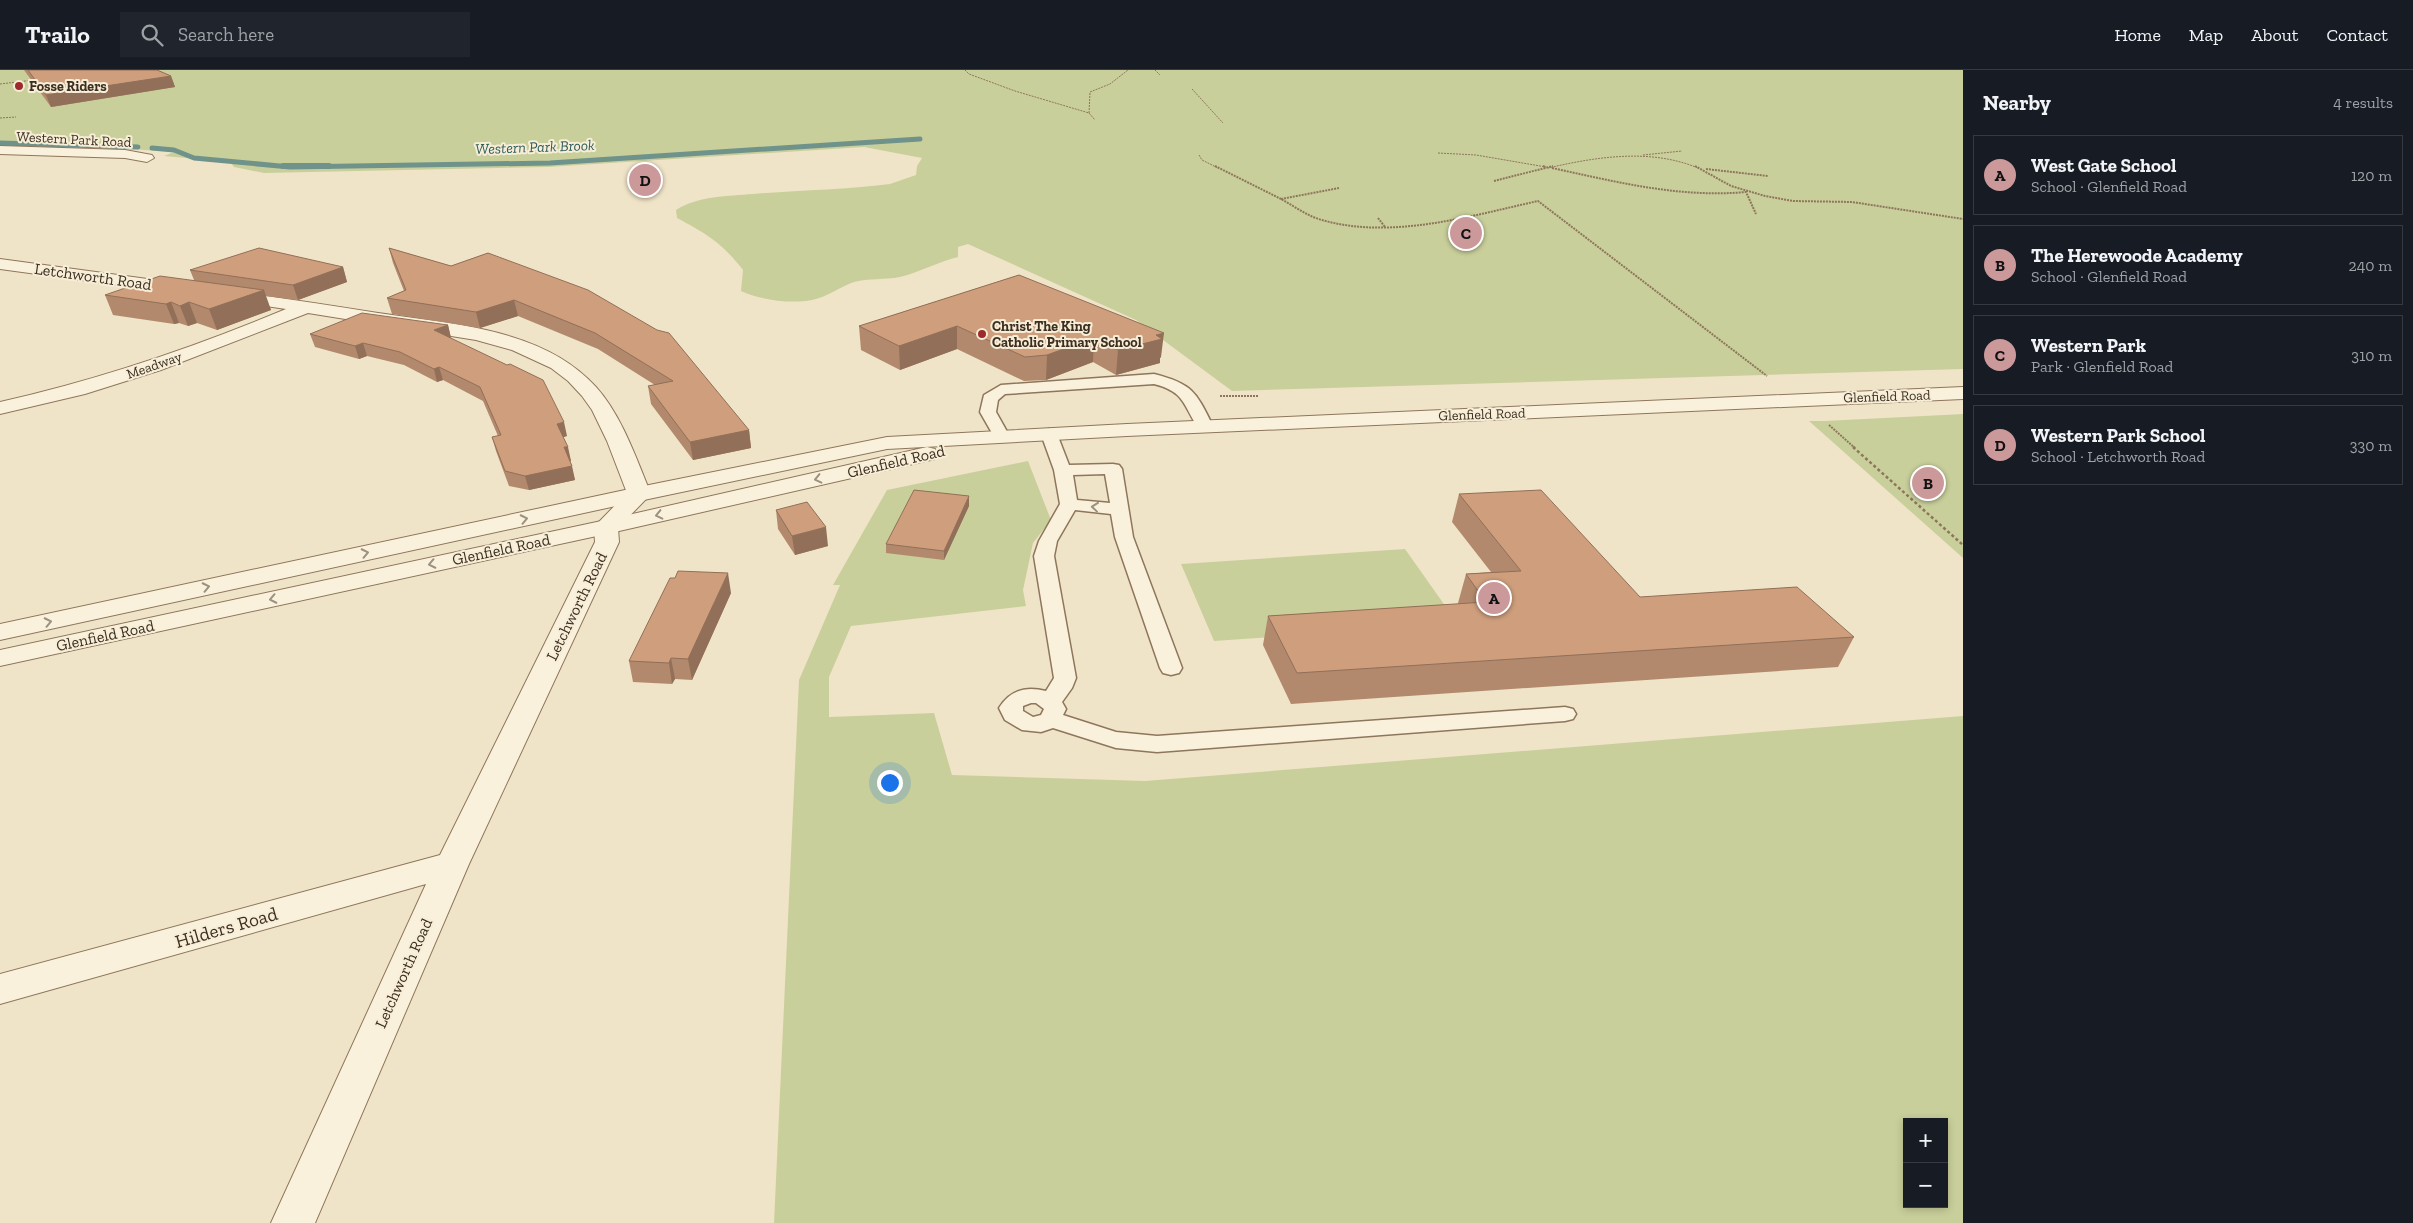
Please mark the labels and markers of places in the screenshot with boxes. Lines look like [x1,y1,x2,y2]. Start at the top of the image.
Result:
place label: Fosse Riders [29,78,107,95]
marker: Fosse Riders [13,80,25,92]
pin: D [629,161,661,199]
pin: C [1450,214,1482,252]
place label: Christ The King Catholic Primary School [992,318,1142,351]
marker: Christ The King Catholic Primary School [976,328,988,340]
pin: B [1912,464,1944,502]
pin: A [1478,579,1510,617]

